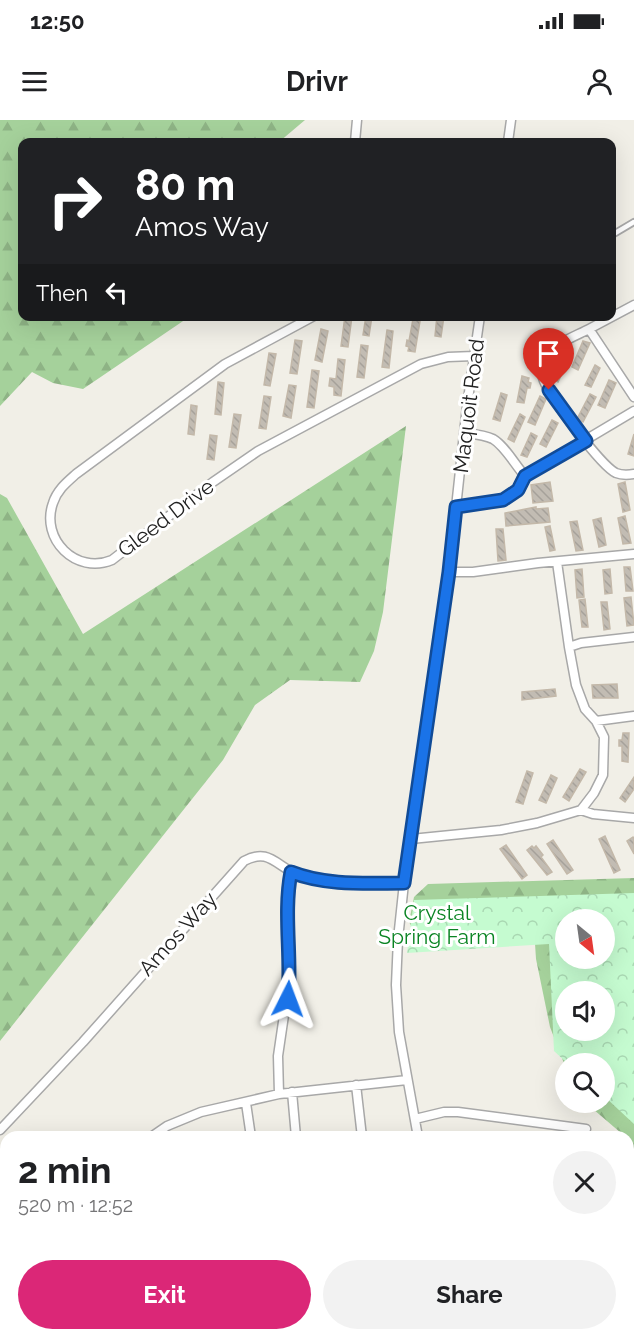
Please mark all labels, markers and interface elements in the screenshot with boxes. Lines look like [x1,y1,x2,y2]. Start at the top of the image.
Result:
text: 12:50 [30,8,84,34]
icon: menu [18,65,51,98]
icon: person [583,65,616,98]
text: Drivr [286,66,348,97]
text: 80 m [135,161,235,210]
icon: right [36,162,114,240]
text: Amos Way [135,211,269,242]
icon: left [100,276,133,309]
text: Then [36,280,88,306]
pin [523,328,574,390]
street label: Maquoit Road [448,337,489,474]
icon: arrive [532,337,565,370]
street label: Gleed Drive [113,473,219,562]
street label: Amos Way [134,887,222,981]
park label: Crystal Spring Farm [378,900,496,949]
north arrow [555,909,615,969]
map controls [555,909,615,1113]
position arrow [256,967,320,1031]
button: sound [555,981,615,1041]
button: search [555,1053,615,1113]
text: 2 min [18,1149,111,1191]
button: close [553,1151,616,1214]
text: 520 m · 12:52 [18,1193,133,1217]
button: Exit [18,1260,311,1329]
button: Share [323,1260,616,1329]

